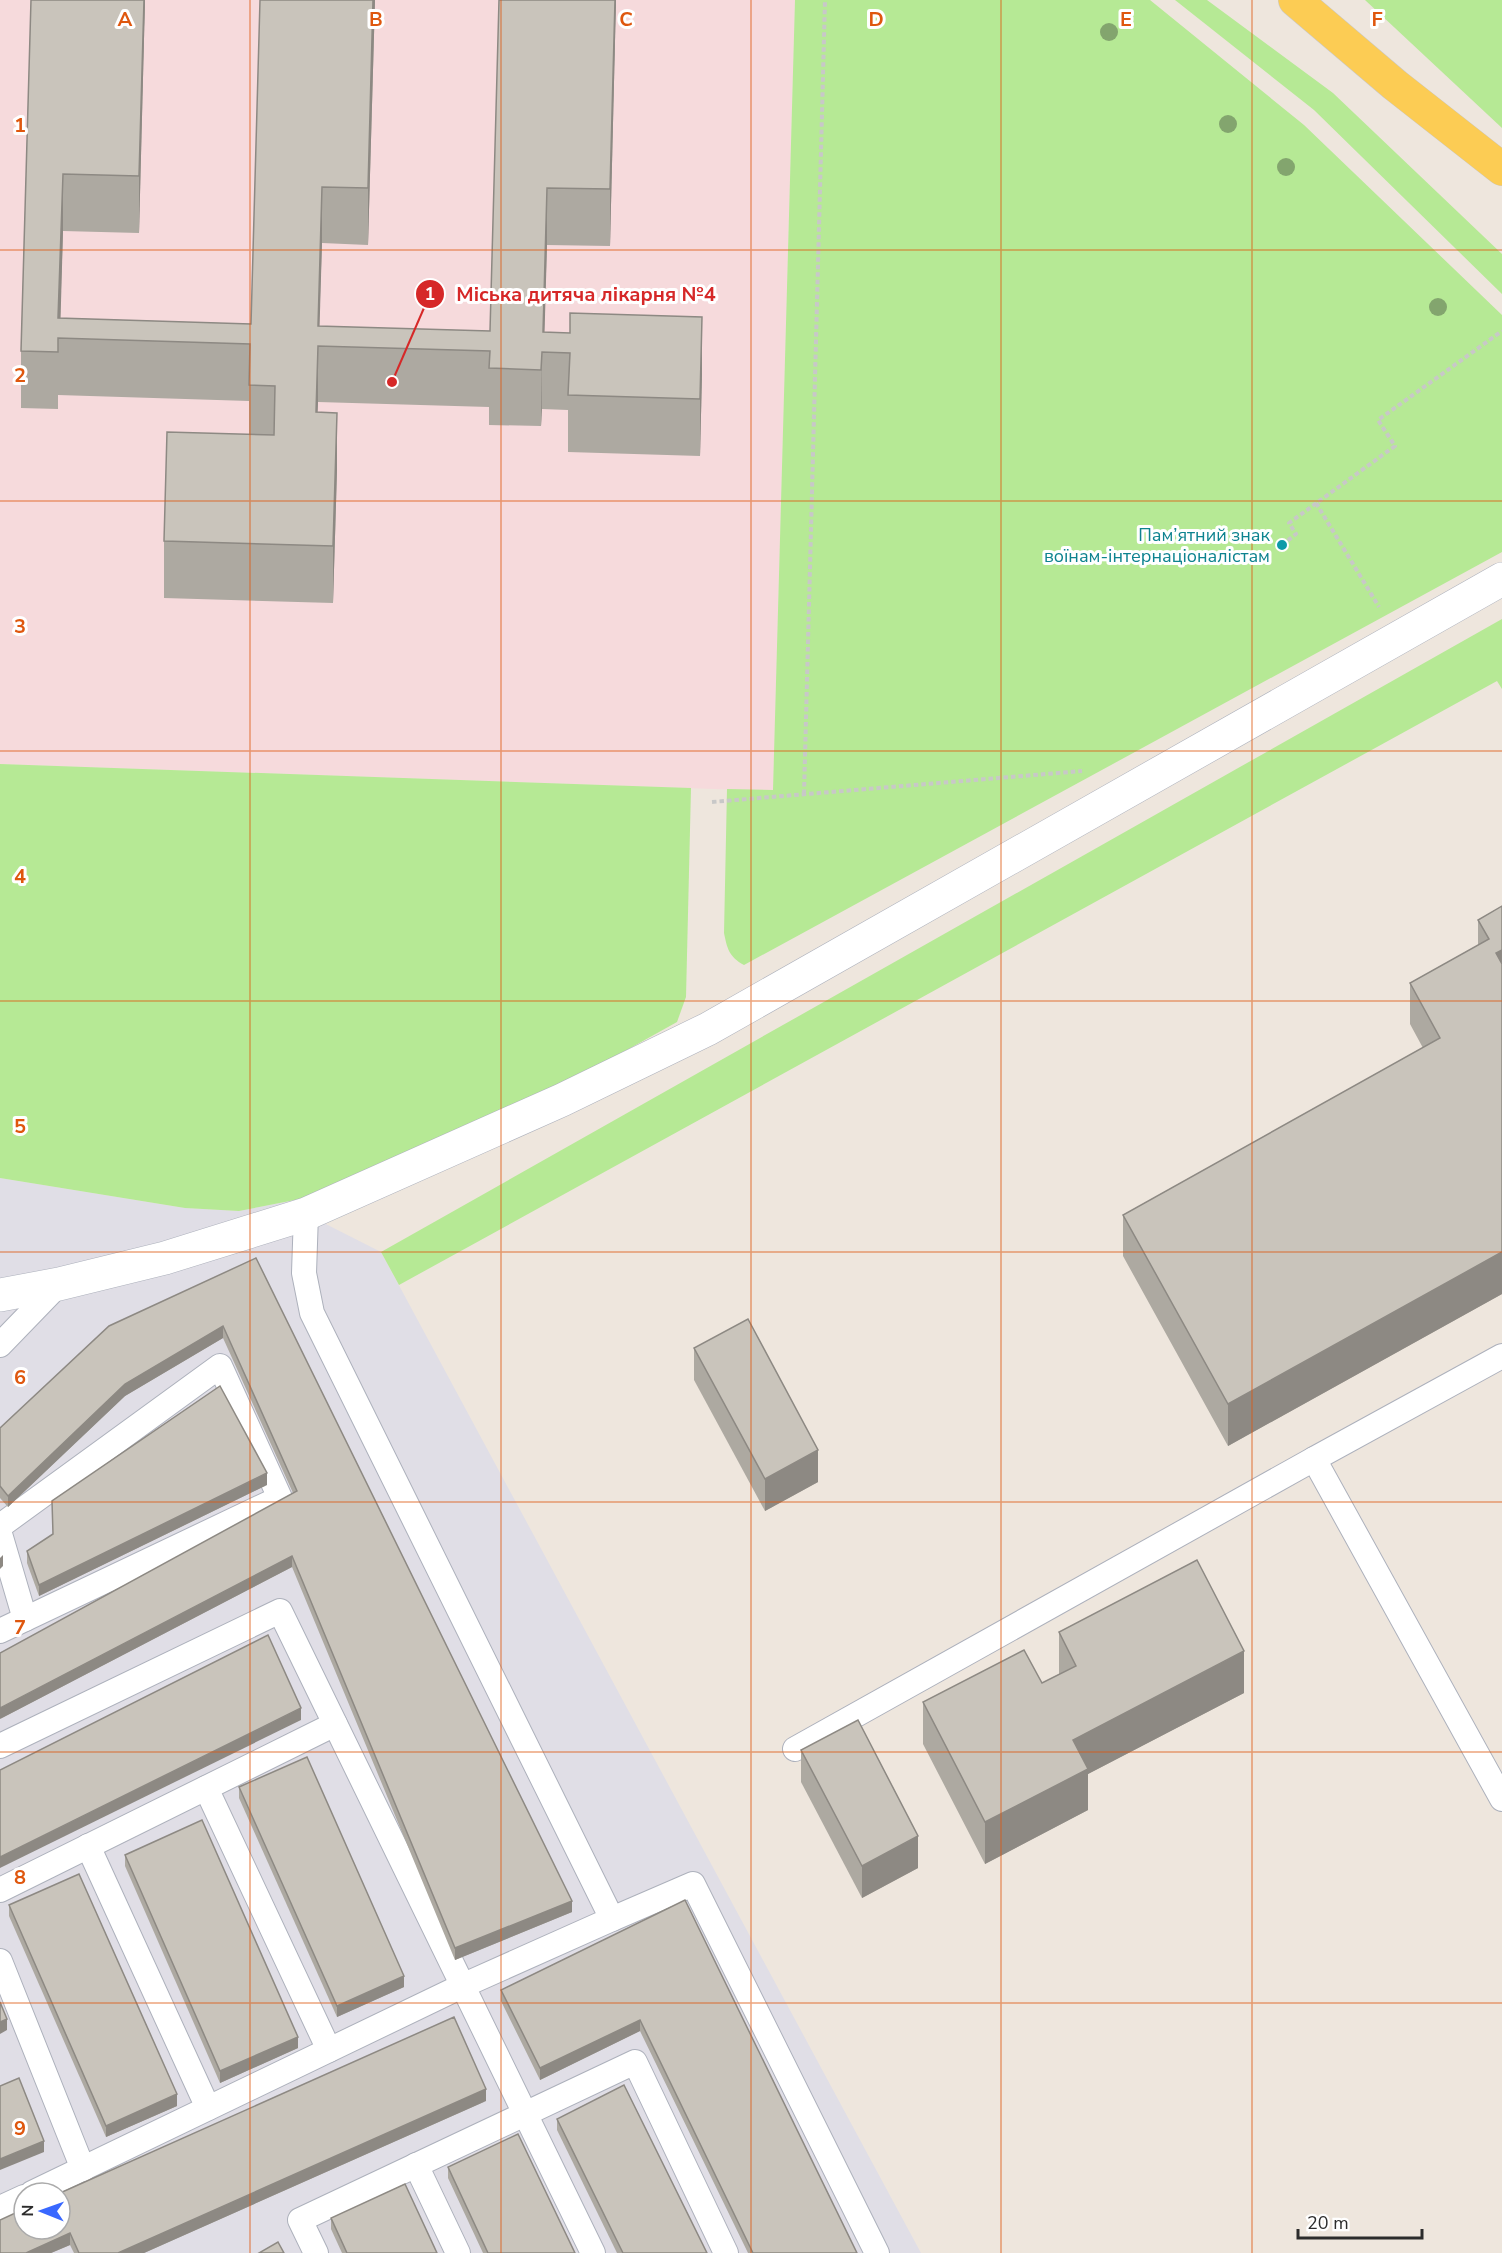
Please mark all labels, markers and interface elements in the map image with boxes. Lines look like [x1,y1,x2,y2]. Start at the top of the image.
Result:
text: A [118,6,133,33]
text: B [369,6,383,33]
text: C [619,6,633,33]
text: D [868,6,884,33]
text: E [1120,6,1132,33]
text: F [1371,6,1383,33]
text: 1 [14,112,26,139]
callout: Міська дитяча лікарня №4 [415,275,728,313]
text: Міська дитяча лікарня №4 [456,281,716,308]
text: 1 [425,282,435,306]
text: 2 [14,362,26,389]
place label: Пам’ятний знак воїнам-інтернаціоналістам [1044,523,1271,568]
marker: Пам’ятний знак воїнам-інтернаціоналістам [1275,538,1289,552]
text: 3 [14,613,26,640]
text: 4 [14,863,26,890]
text: 5 [14,1113,26,1140]
text: 6 [14,1364,26,1391]
text: 7 [14,1614,26,1641]
text: 8 [14,1864,26,1891]
text: 9 [14,2115,26,2142]
north arrow [12,2181,72,2241]
scale bar [1298,2202,1422,2240]
text: N [17,2205,39,2217]
text: 20 m [1307,2211,1349,2235]

